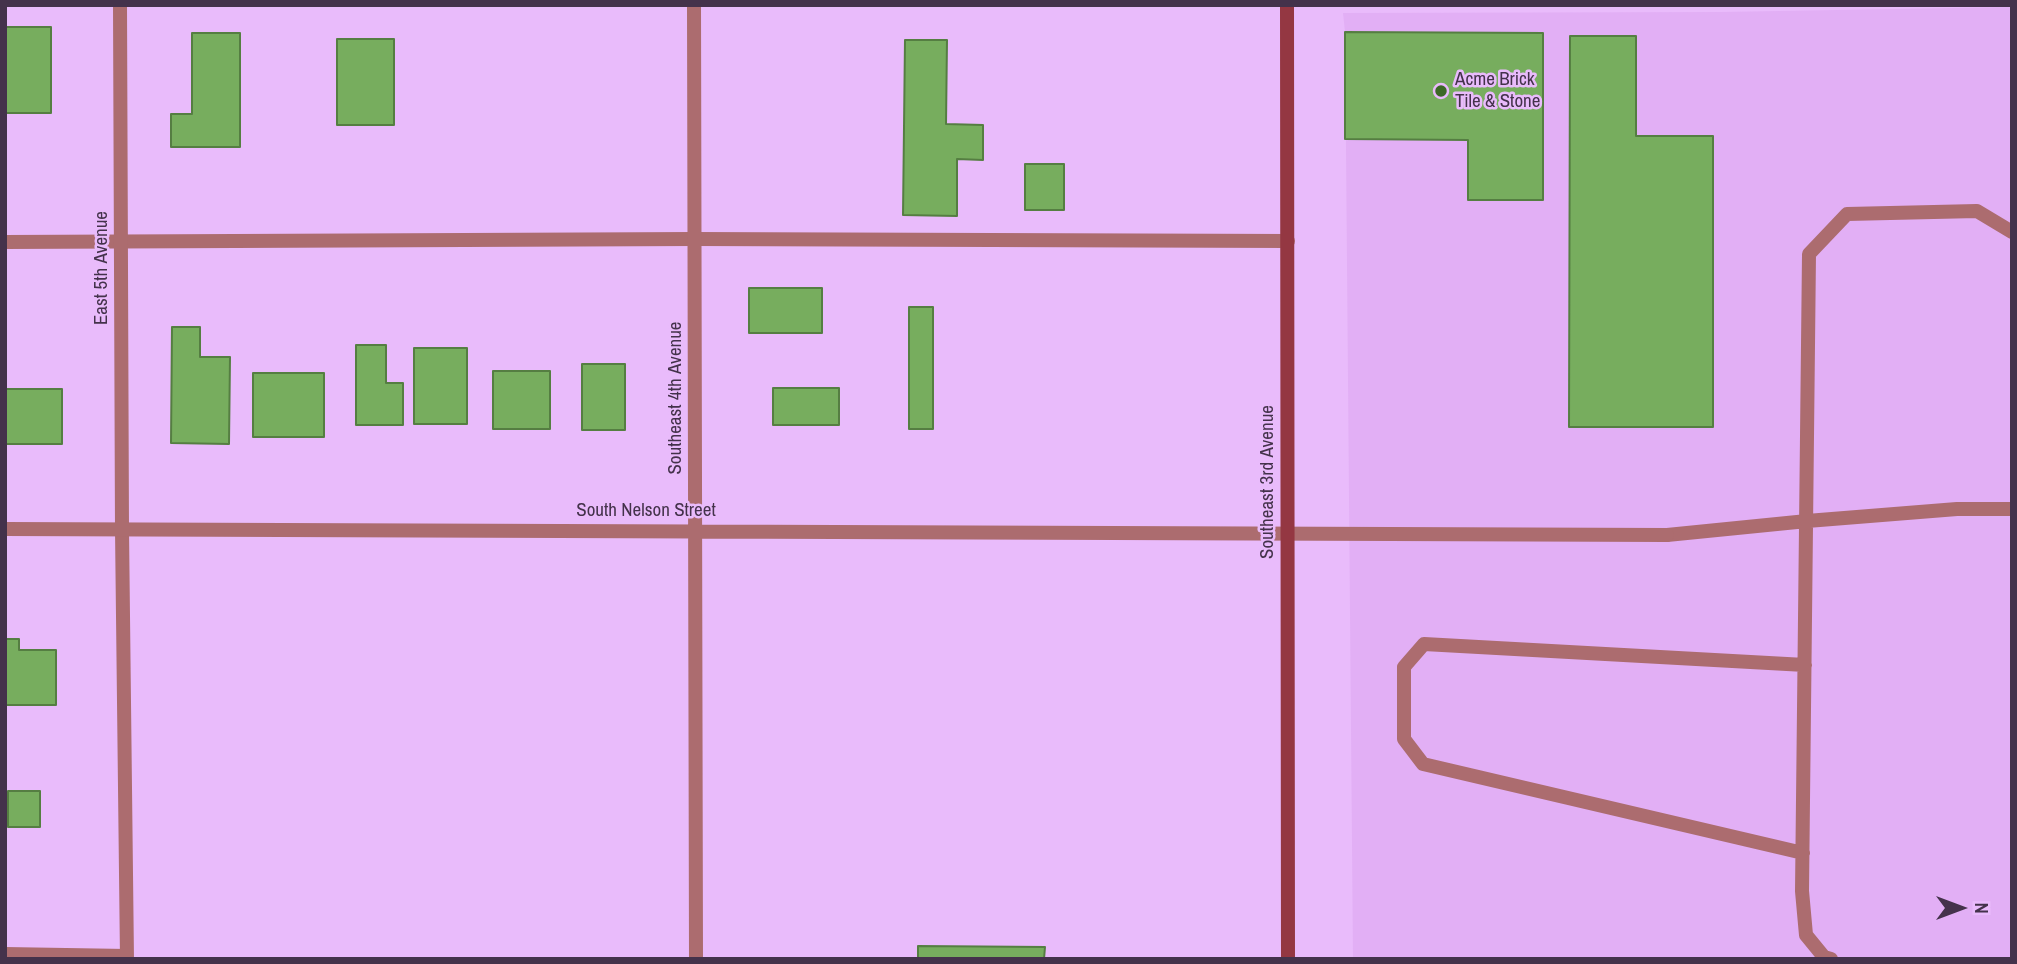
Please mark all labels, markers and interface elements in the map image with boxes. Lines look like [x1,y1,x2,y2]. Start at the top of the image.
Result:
place label: Acme Brick Tile & Stone [1455,69,1540,113]
marker: Acme Brick Tile & Stone [1433,83,1449,99]
street label: East 5th Avenue [91,211,113,325]
street label: Southeast 4th Avenue [665,321,687,475]
street label: Southeast 3rd Avenue [1257,405,1279,559]
street label: South Nelson Street [576,500,716,522]
north arrow [1926,873,1996,943]
text: N [1969,902,1995,914]

